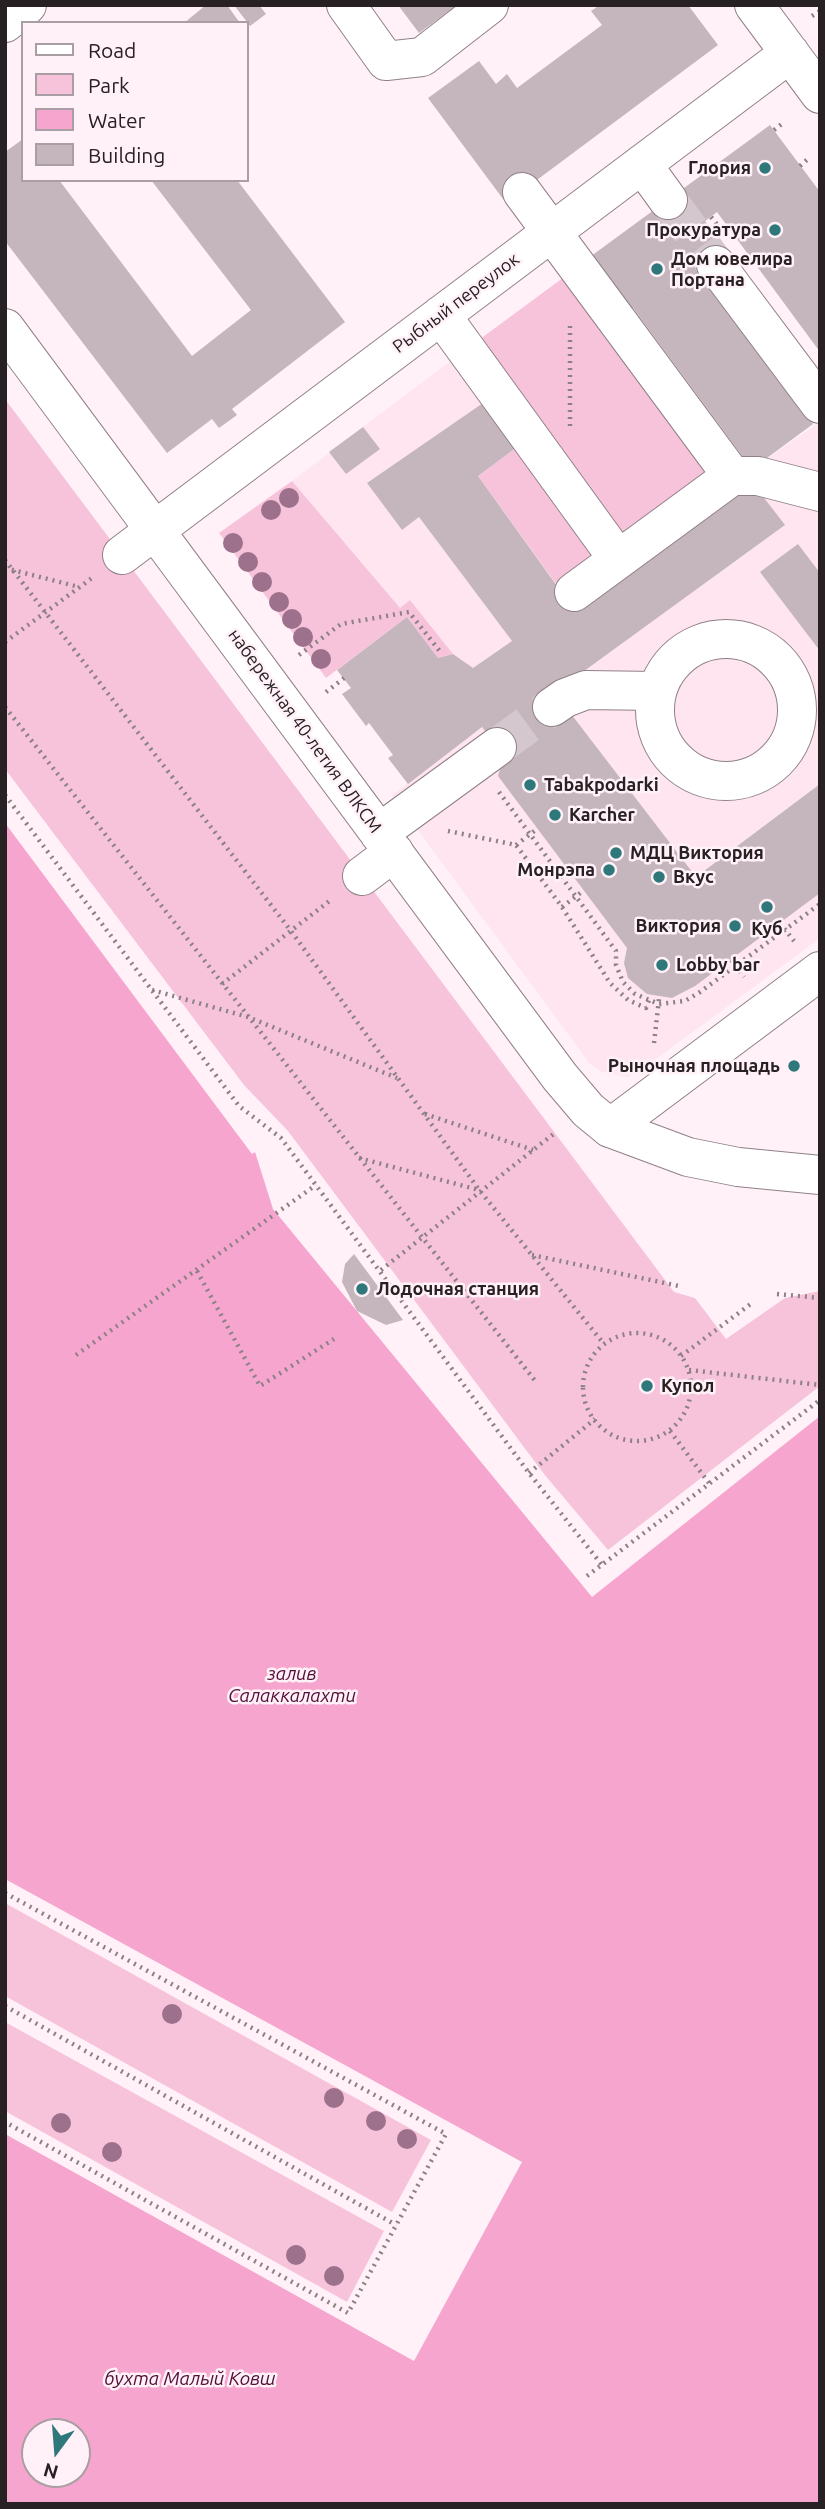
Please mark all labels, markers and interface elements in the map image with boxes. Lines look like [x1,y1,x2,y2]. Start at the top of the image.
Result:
legend [21,21,248,182]
text: Road [88,38,136,62]
text: Park [88,73,130,97]
text: Water [88,108,146,132]
text: Building [88,143,165,167]
place label: Глория [688,157,751,179]
marker: Глория [757,160,773,176]
place label: Прокуратура [646,219,761,241]
marker: Прокуратура [767,222,783,238]
street label: Рыбный переулок [388,248,524,358]
place label: Дом ювелира Портана [671,248,793,290]
marker: Дом ювелира Портана [649,261,665,277]
street label: набережная 40-летия ВЛКСМ [224,625,386,837]
place label: Tabakpodarki [544,774,659,796]
marker: Tabakpodarki [522,777,538,793]
place label: Karcher [569,804,635,826]
marker: Karcher [547,807,563,823]
place label: МДЦ Виктория [630,842,764,864]
marker: МДЦ Виктория [608,845,624,861]
place label: Монрэпа [517,859,595,881]
marker: Монрэпа [601,862,617,878]
place label: Вкус [673,866,714,888]
marker: Вкус [651,869,667,885]
marker: Куб [759,899,775,915]
place label: Виктория [636,915,721,937]
marker: Виктория [727,918,743,934]
place label: Куб [751,918,783,940]
place label: Lobby bar [676,954,760,976]
marker: Lobby bar [654,957,670,973]
place label: Рыночная площадь [608,1055,780,1077]
marker: Рыночная площадь [786,1058,802,1074]
place label: Лодочная станция [376,1278,539,1300]
marker: Лодочная станция [354,1281,370,1297]
place label: Купол [661,1375,714,1397]
marker: Купол [639,1378,655,1394]
water label: залив Салаккалахти [228,1663,356,1707]
water label: бухта Малый Ковш [104,2368,276,2390]
north arrow [21,2418,91,2488]
text: N [41,2459,61,2484]

